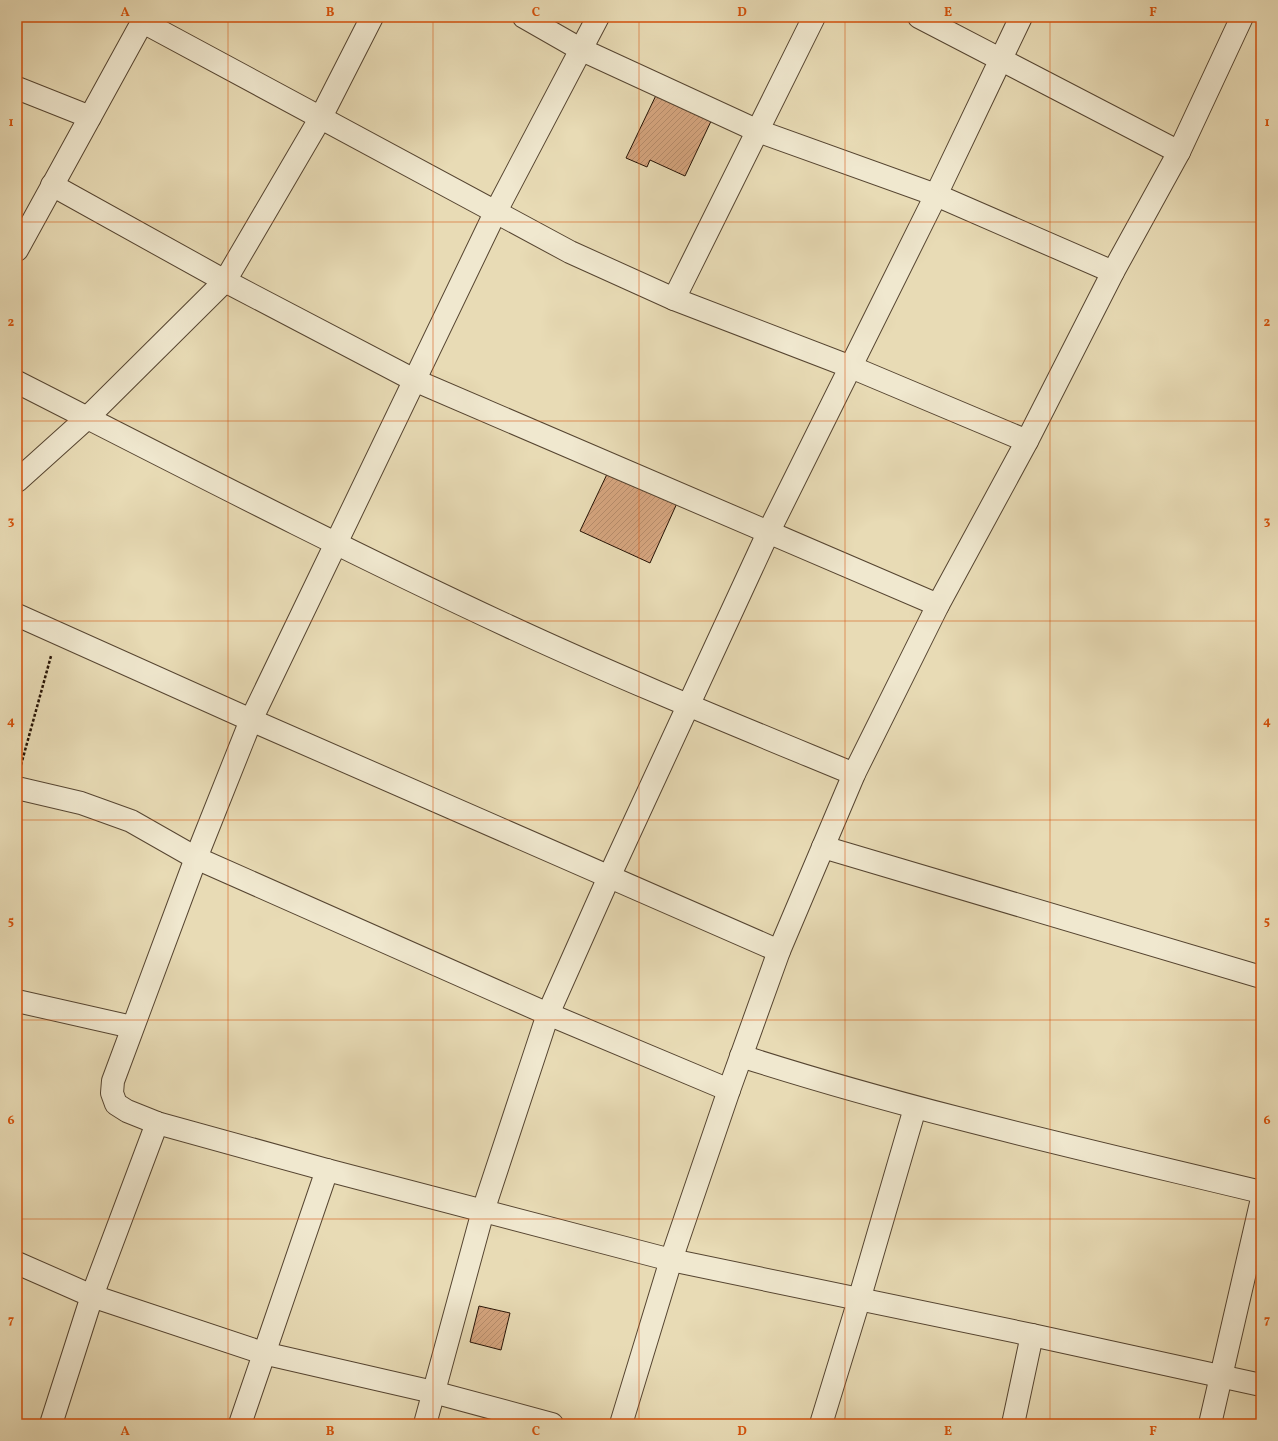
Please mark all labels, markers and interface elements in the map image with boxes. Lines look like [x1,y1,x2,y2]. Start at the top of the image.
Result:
text: A [120,4,130,22]
text: B [326,4,335,22]
text: C [532,4,540,22]
text: D [737,4,747,22]
text: E [944,4,952,22]
text: F [1149,4,1157,22]
text: 1 [8,114,14,132]
text: 1 [1264,114,1270,132]
text: 2 [8,314,15,332]
text: 2 [1264,314,1271,332]
text: 3 [8,513,15,531]
text: 3 [1264,513,1271,531]
text: 4 [7,713,15,731]
text: 4 [1263,713,1271,731]
text: 5 [8,913,14,931]
text: 5 [1264,913,1270,931]
text: 6 [7,1112,15,1130]
text: 6 [1263,1112,1271,1130]
text: 7 [8,1312,14,1330]
text: 7 [1264,1312,1270,1330]
text: A [120,1423,130,1441]
text: B [326,1423,335,1441]
text: C [532,1423,540,1441]
text: D [737,1423,747,1441]
text: E [944,1423,952,1441]
text: F [1149,1423,1157,1441]

